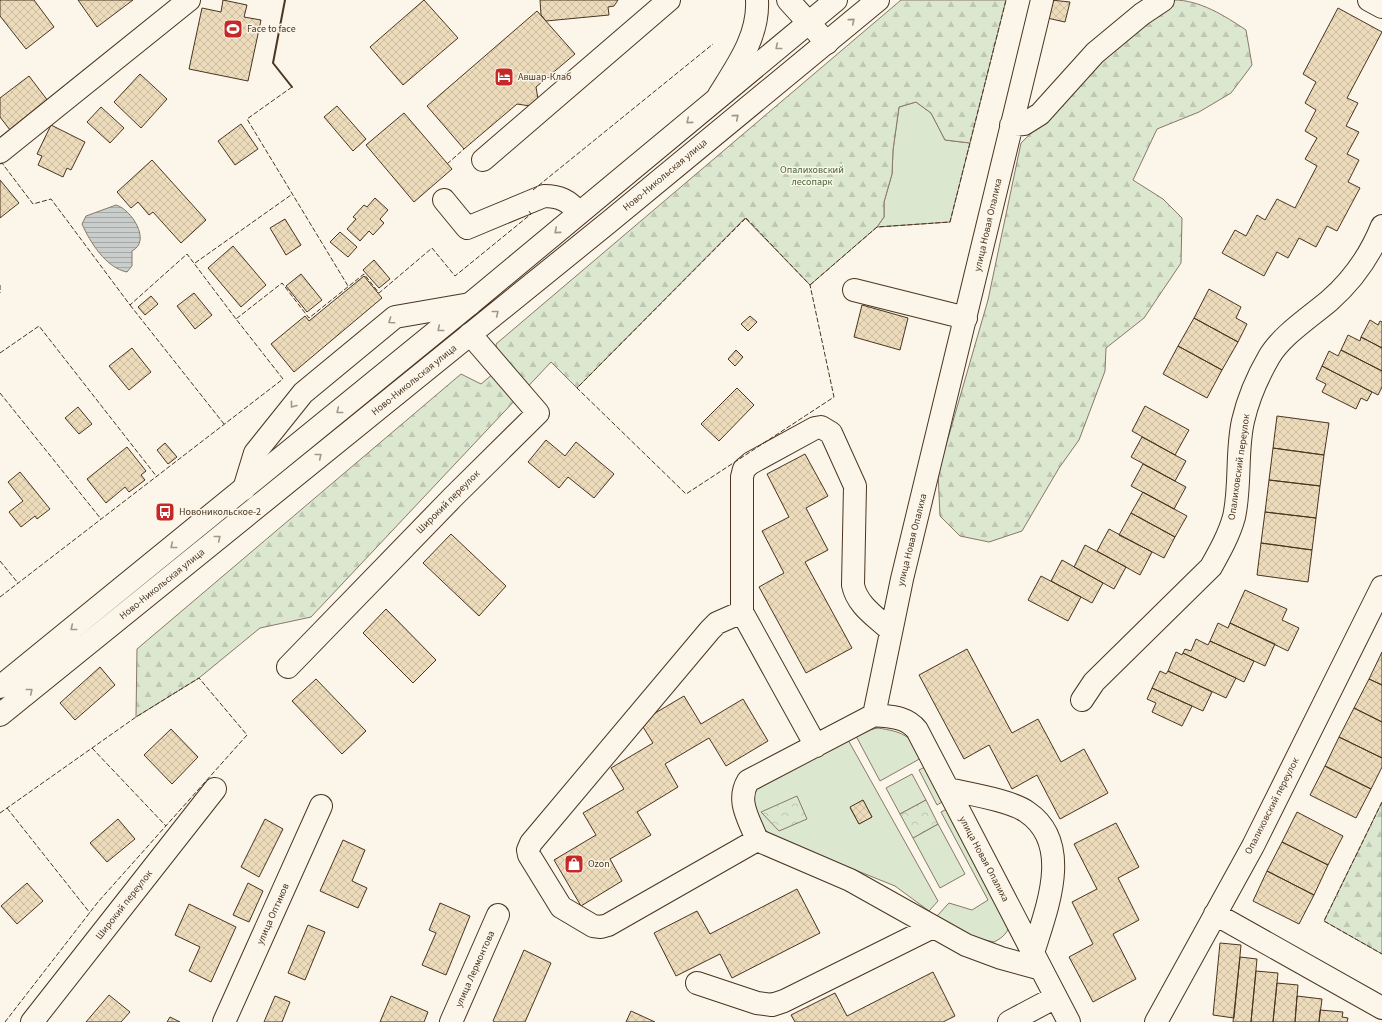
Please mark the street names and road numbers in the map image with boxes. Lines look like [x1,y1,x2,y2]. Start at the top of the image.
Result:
street label: Ново-Никольская улица [620,136,710,214]
street label: улица Новая Опалиха [970,177,1006,273]
street label: Ново-Никольская улица [368,341,460,419]
street label: Опалиховский переулок [1225,413,1253,521]
street label: Широкий переулок [413,467,483,537]
street label: улица Новая Опалиха [894,492,930,588]
street label: Ново-Никольская улица [116,545,208,623]
street label: Опалиховский переулок [1241,755,1303,857]
street label: улица Новая Опалиха [956,814,1012,904]
street label: Широкий переулок [92,867,156,943]
street label: улица Оптиков [253,881,293,947]
street label: улица Лермонтова [452,929,498,1009]

